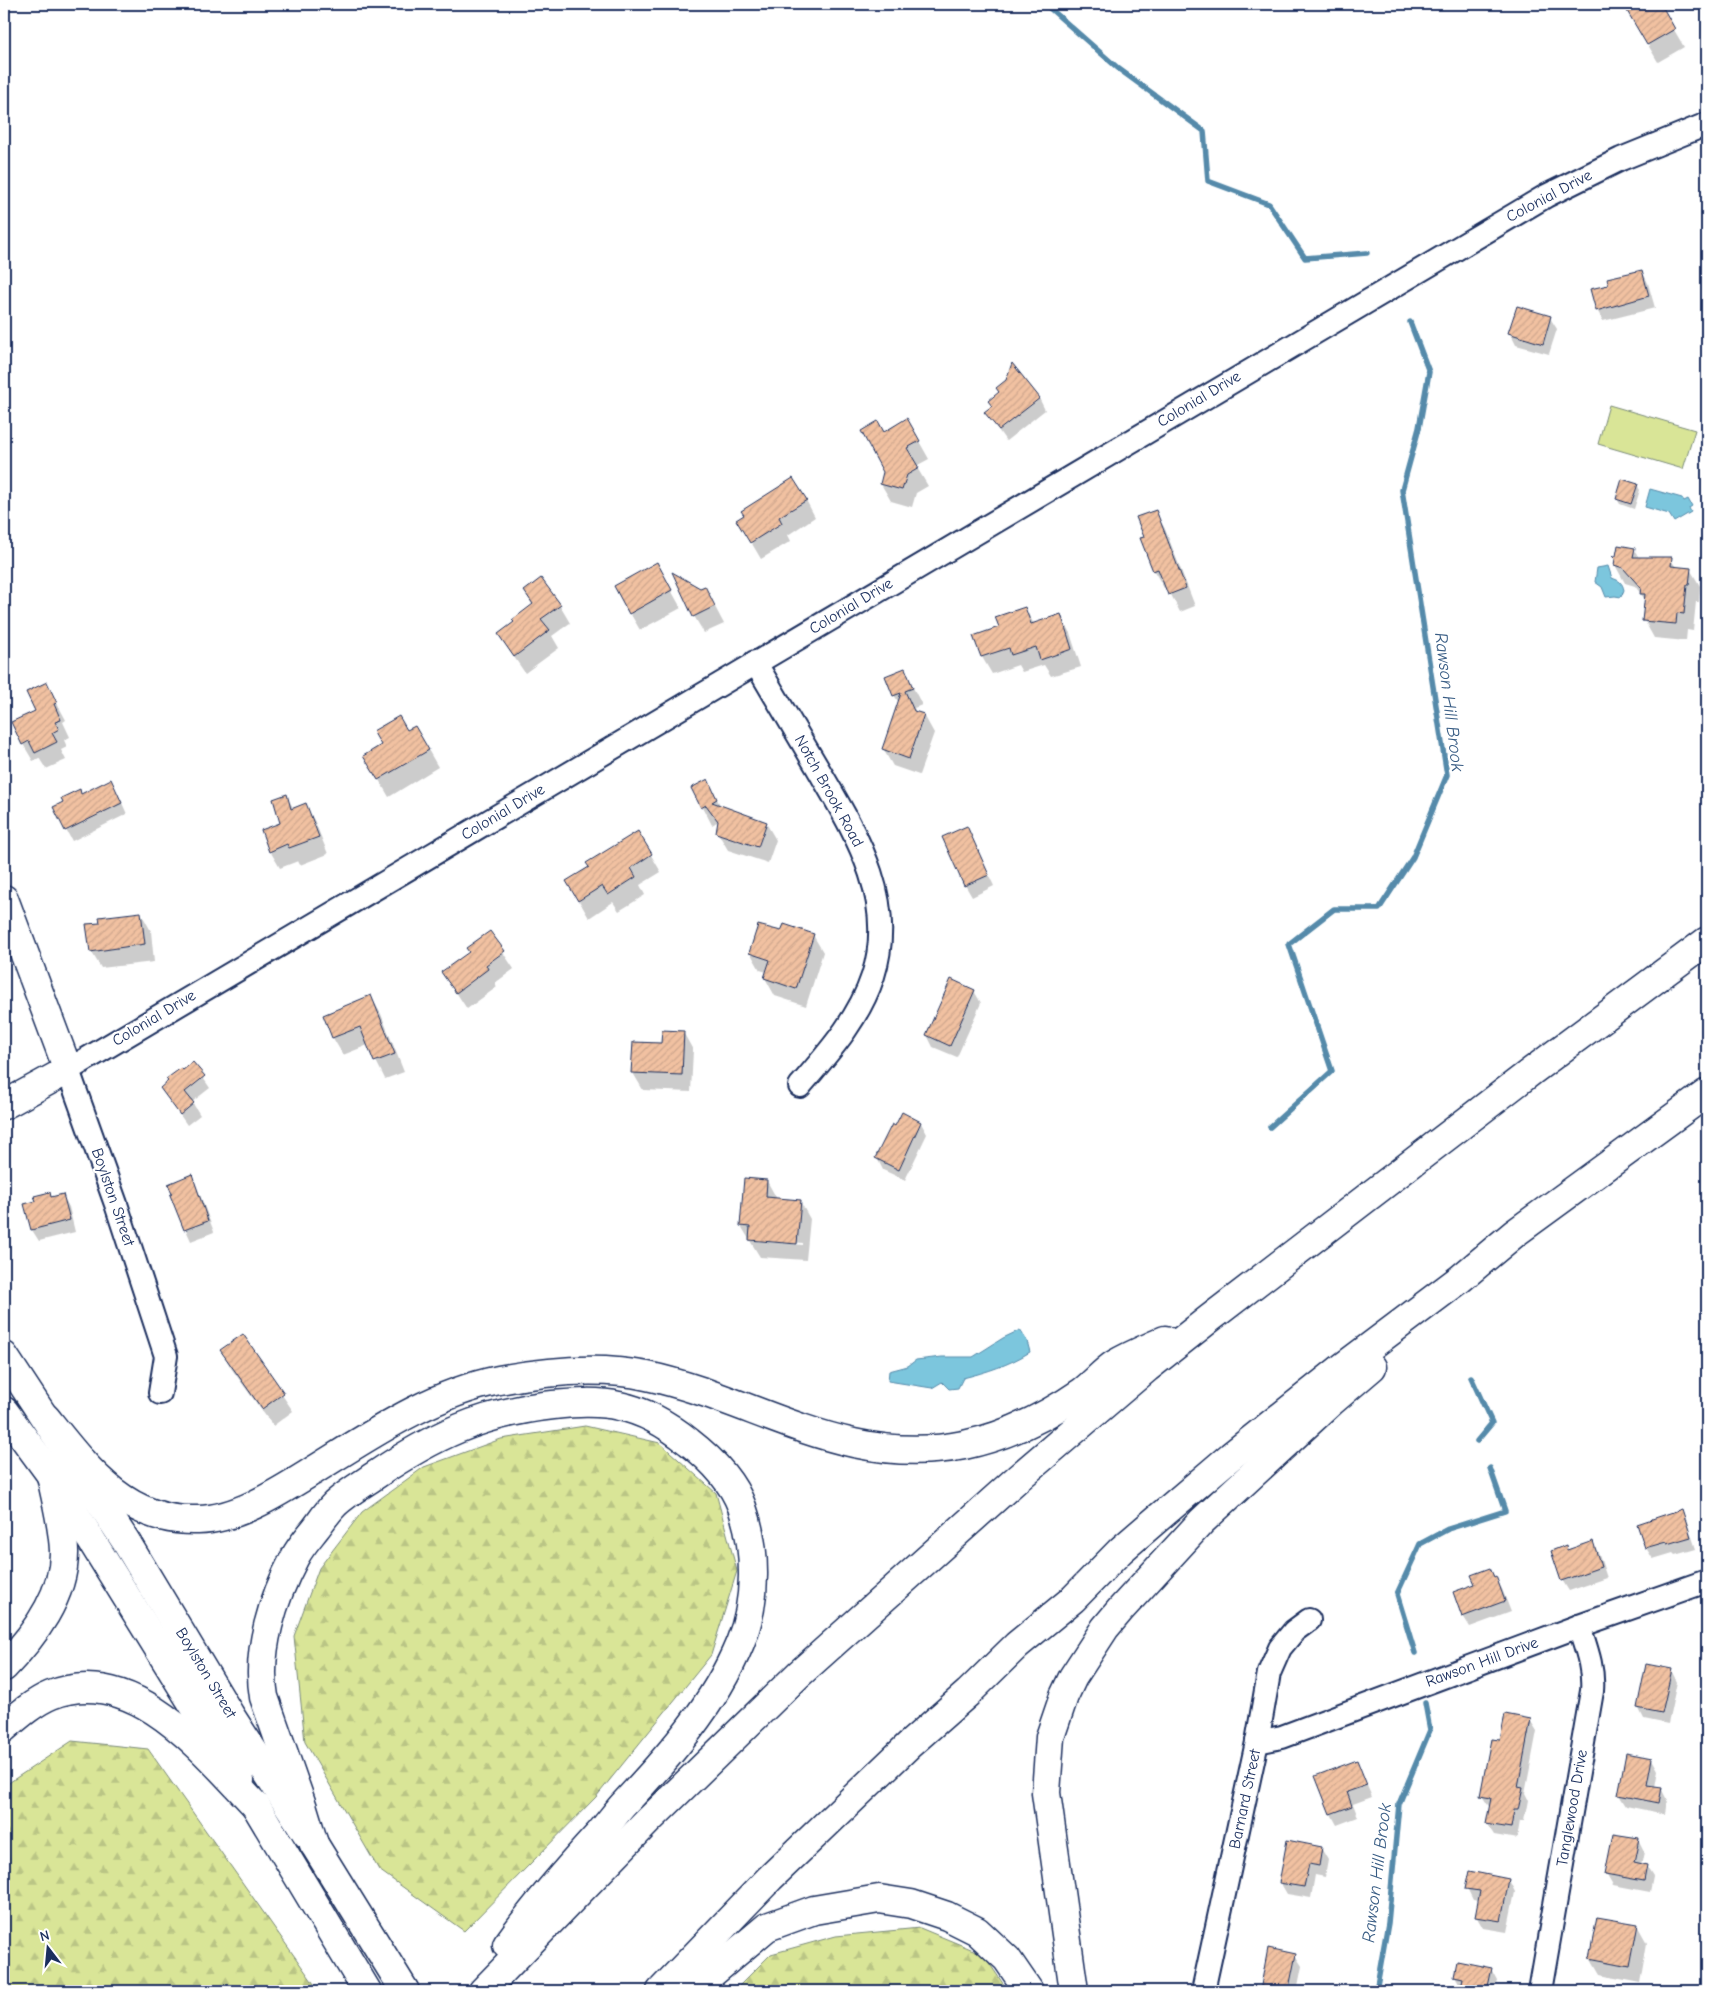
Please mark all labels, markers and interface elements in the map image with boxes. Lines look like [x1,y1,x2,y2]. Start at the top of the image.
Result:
street label: Colonial Drive [1503,166,1595,226]
street label: Colonial Drive [1154,367,1244,431]
street label: Colonial Drive [806,574,896,638]
water label: Rawson Hill Brook [1430,631,1468,773]
street label: Notch Brook Road [791,732,867,850]
street label: Colonial Drive [458,780,548,844]
street label: Colonial Drive [109,986,199,1050]
street label: Boylston Street [88,1146,138,1249]
street label: Boylston Street [172,1624,240,1722]
street label: Rawson Hill Drive [1423,1633,1541,1691]
street label: Barnard Street [1226,1747,1264,1850]
street label: Tanglewood Drive [1553,1748,1591,1868]
water label: Rawson Hill Brook [1358,1802,1396,1944]
north arrow [22,1922,72,1972]
text: N [38,1927,51,1945]

